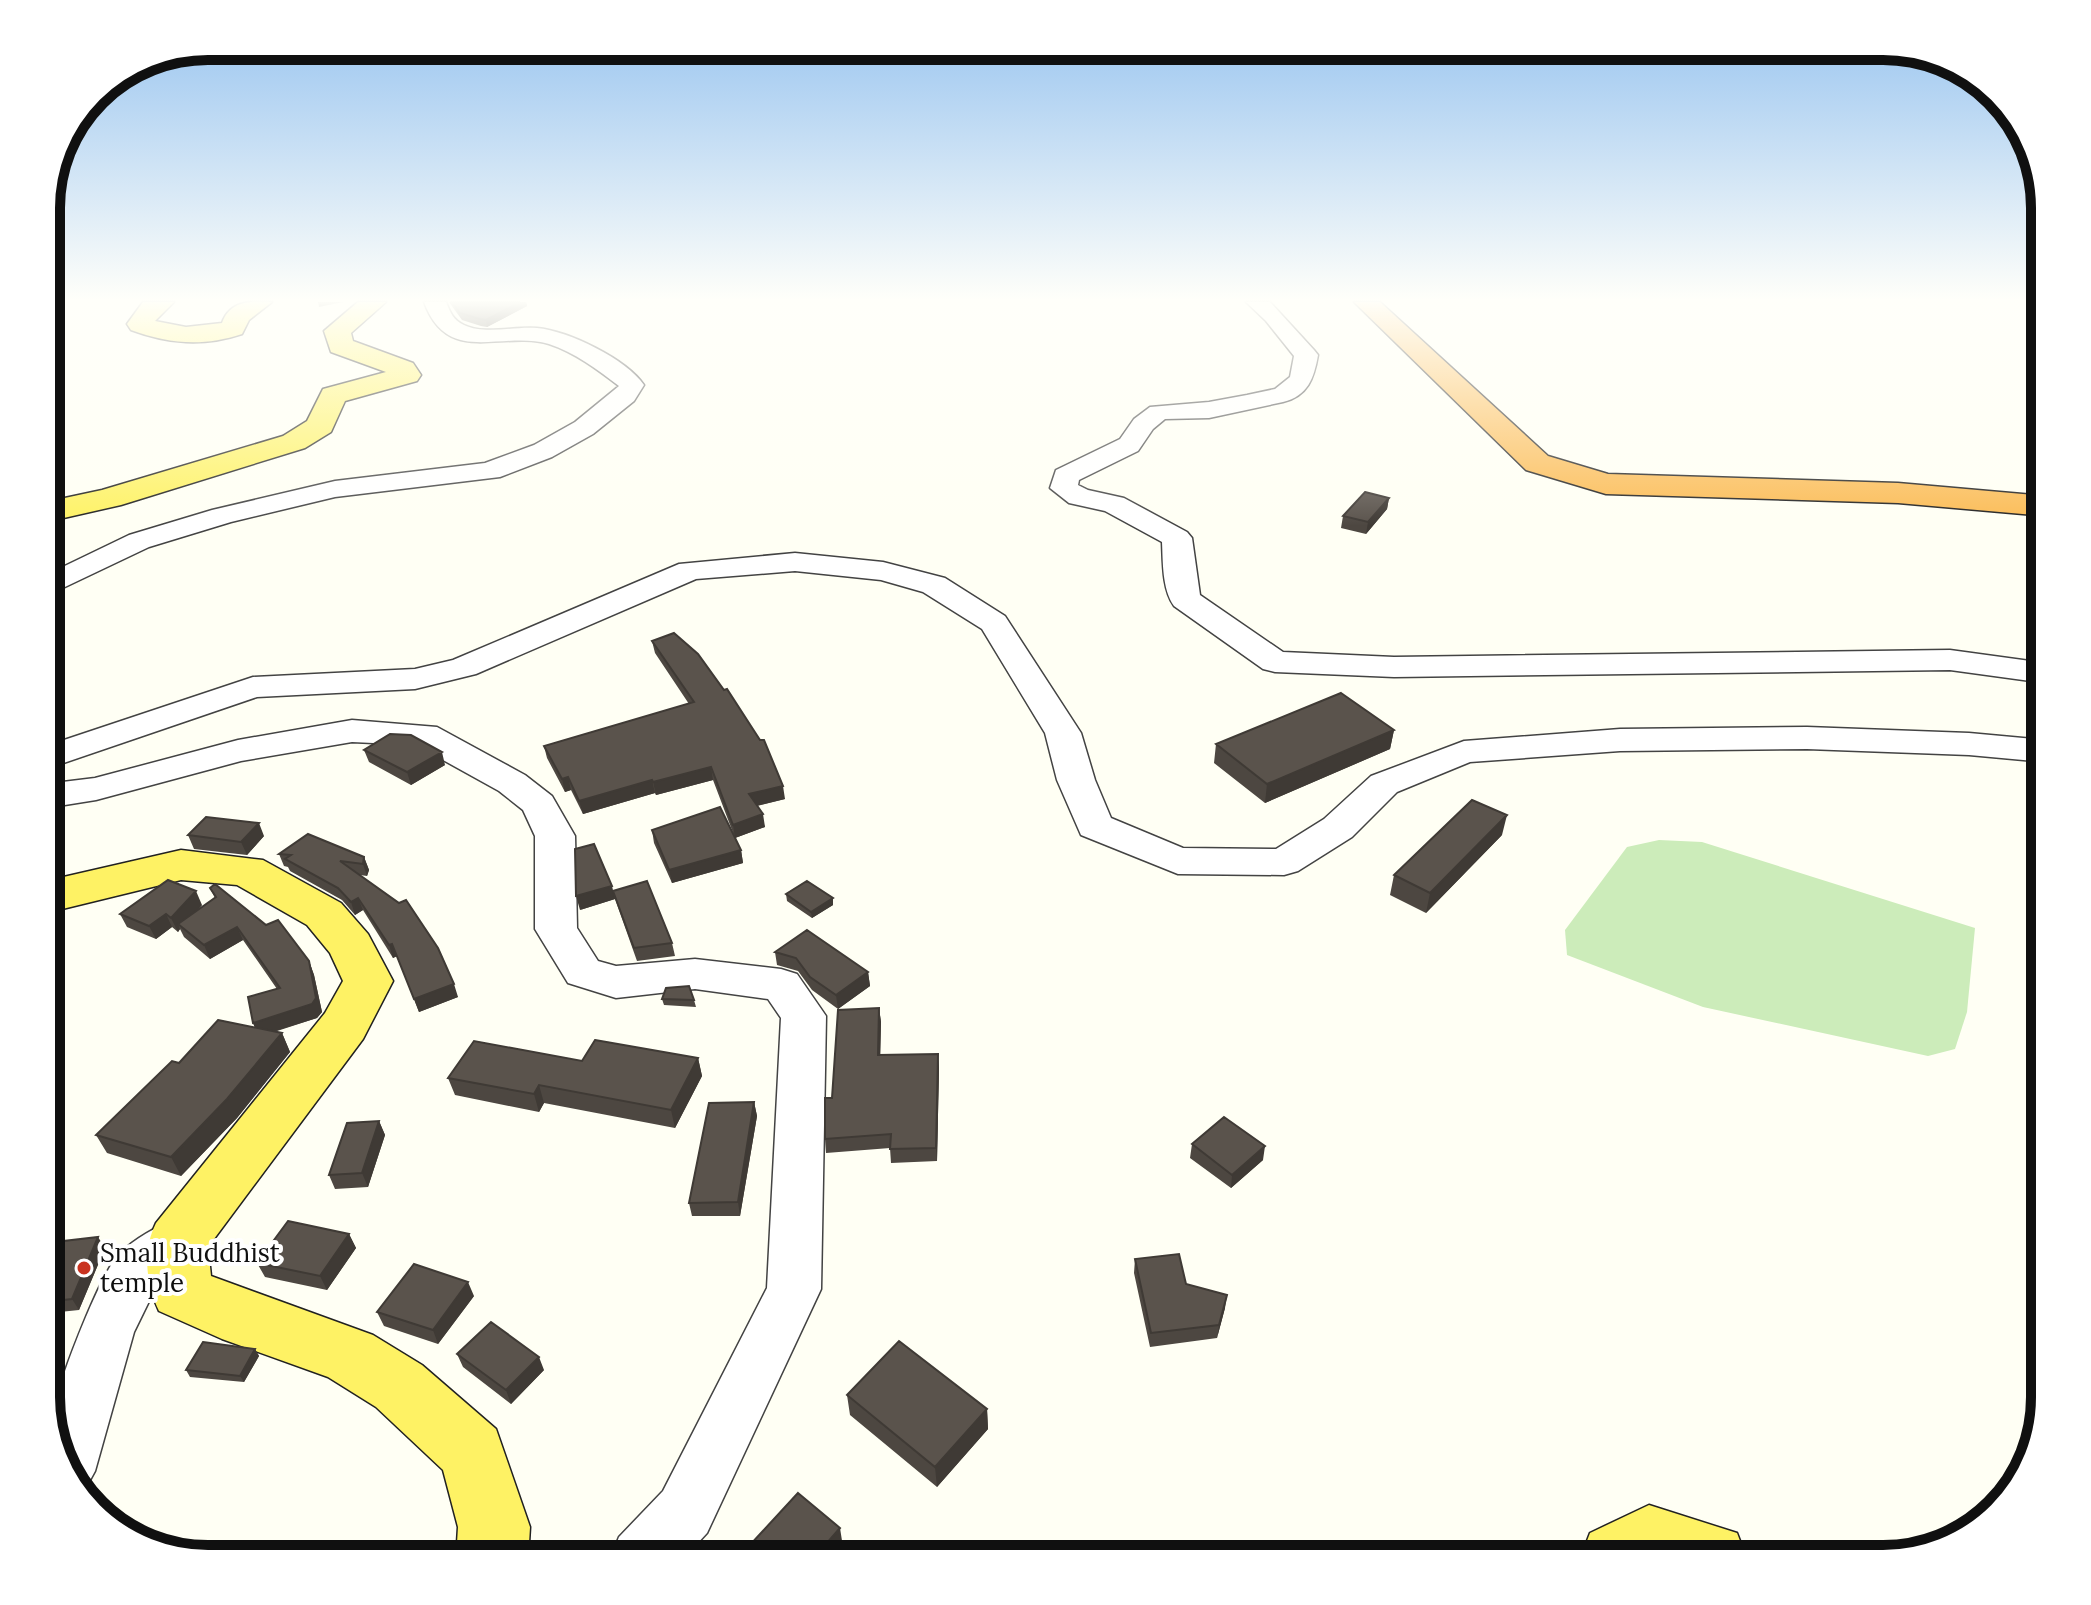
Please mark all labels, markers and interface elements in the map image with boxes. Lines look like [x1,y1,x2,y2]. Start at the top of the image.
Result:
place label: Small Buddhist temple [100,1236,280,1299]
marker: Small Buddhist temple [75,1259,93,1277]

